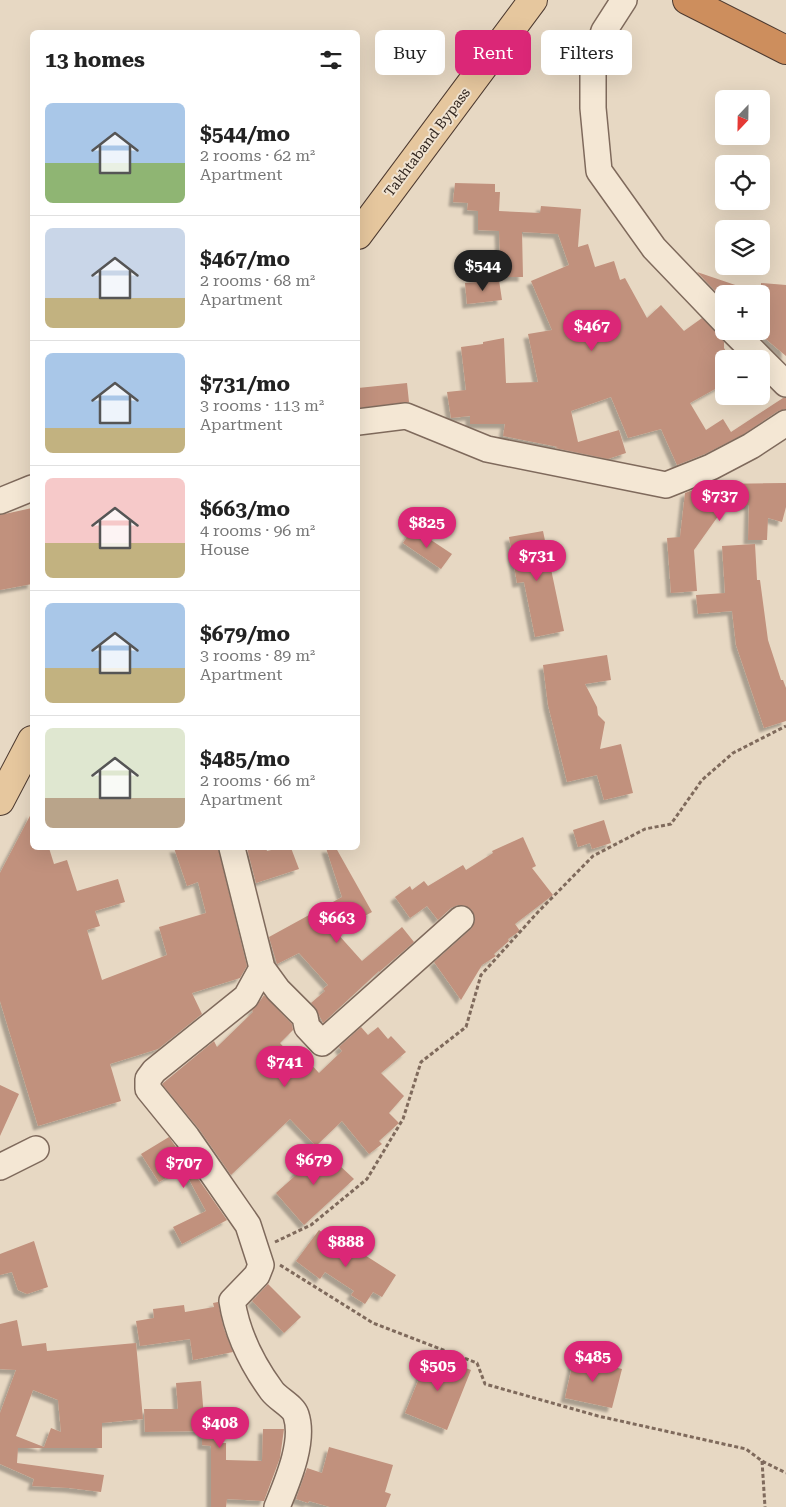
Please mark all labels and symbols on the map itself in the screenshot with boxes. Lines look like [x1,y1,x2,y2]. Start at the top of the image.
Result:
street label: Takhtaband Bypass [381,84,473,199]
north arrow [715,90,770,145]
pin: $544 [453,250,513,292]
pin: $467 [562,310,622,352]
pin: $737 [690,480,750,522]
pin: $825 [397,506,457,549]
pin: $731 [507,540,567,582]
pin: $663 [307,902,367,944]
pin: $741 [255,1046,315,1088]
pin: $679 [284,1144,344,1186]
pin: $707 [154,1146,214,1189]
pin: $888 [316,1226,376,1268]
pin: $485 [563,1340,623,1383]
pin: $505 [408,1350,468,1392]
pin: $408 [190,1406,250,1449]

